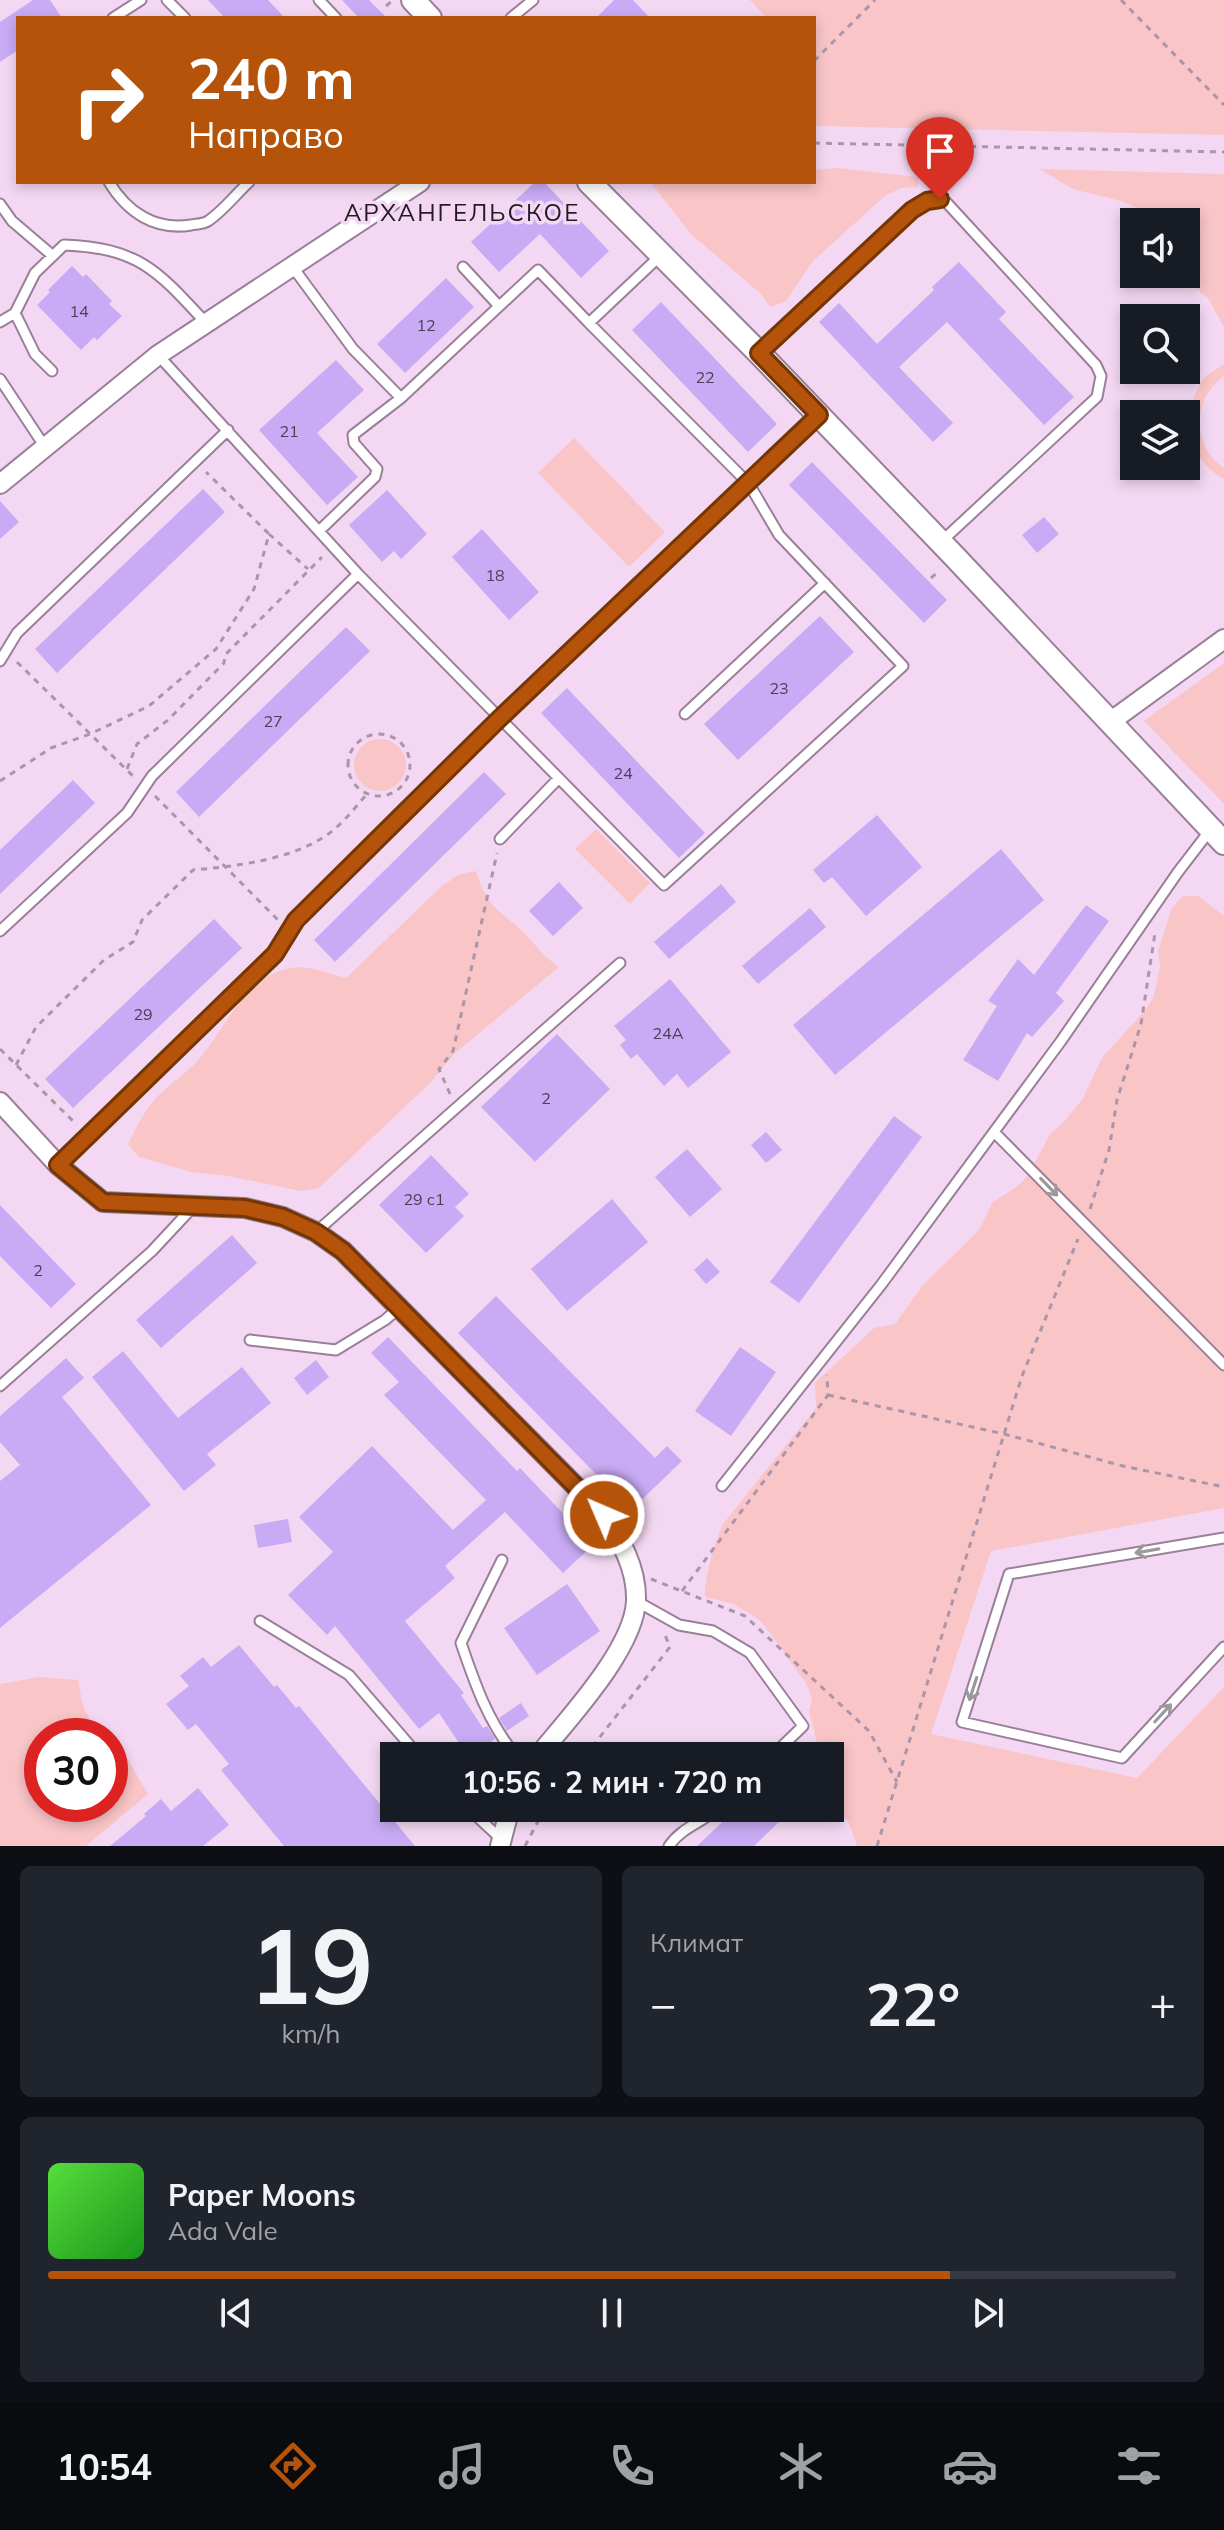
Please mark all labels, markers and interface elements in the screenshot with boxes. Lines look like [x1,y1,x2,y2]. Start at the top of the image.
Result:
text: 240 m [188,43,355,113]
icon: right [56,48,160,152]
text: Направо [188,112,344,157]
pin [906,117,974,199]
icon: arrive [918,129,962,173]
district label: АРХАНГЕЛЬСКОЕ [344,197,580,227]
map controls [1120,208,1200,480]
button: sound [1120,208,1200,288]
house number: 14 [69,301,89,321]
button: search [1120,304,1200,384]
house number: 12 [416,315,436,335]
house number: 22 [695,367,715,387]
button: layers [1120,400,1200,480]
house number: 21 [279,421,299,441]
house number: 18 [485,565,505,585]
house number: 23 [769,678,789,698]
house number: 27 [263,711,283,731]
house number: 24 [613,763,633,783]
house number: 29 [133,1004,153,1024]
house number: 24А [653,1023,684,1043]
house number: 2 [541,1088,551,1108]
one-way arrow [1039,1177,1058,1196]
house number: 29 с1 [403,1189,445,1209]
house number: 2 [33,1260,43,1280]
position arrow [562,1473,646,1557]
one-way arrow [1135,1544,1160,1559]
one-way arrow [964,1676,979,1701]
one-way arrow [1154,1703,1172,1723]
speed limit sign: 30 [24,1718,128,1822]
text: 10:56 · 2 мин · 720 m [462,1763,762,1801]
text: 19 [249,1899,373,2030]
text: Климат [650,1926,743,1959]
text: 22° [866,1966,960,2041]
text: − [650,1976,676,2031]
text: + [1150,1976,1176,2031]
text: km/h [282,2017,340,2050]
text: Paper Moons [168,2176,356,2214]
text: Ada Vale [168,2214,278,2247]
icon: previous [214,2291,258,2335]
icon: pause [590,2291,634,2335]
icon: next [966,2291,1010,2335]
icon: directions [265,2438,321,2494]
icon: music [434,2438,490,2494]
icon: phone [604,2438,660,2494]
icon: climate [773,2438,829,2494]
icon: car [942,2438,998,2494]
icon: filters [1111,2438,1167,2494]
text: 10:54 [57,2444,152,2489]

